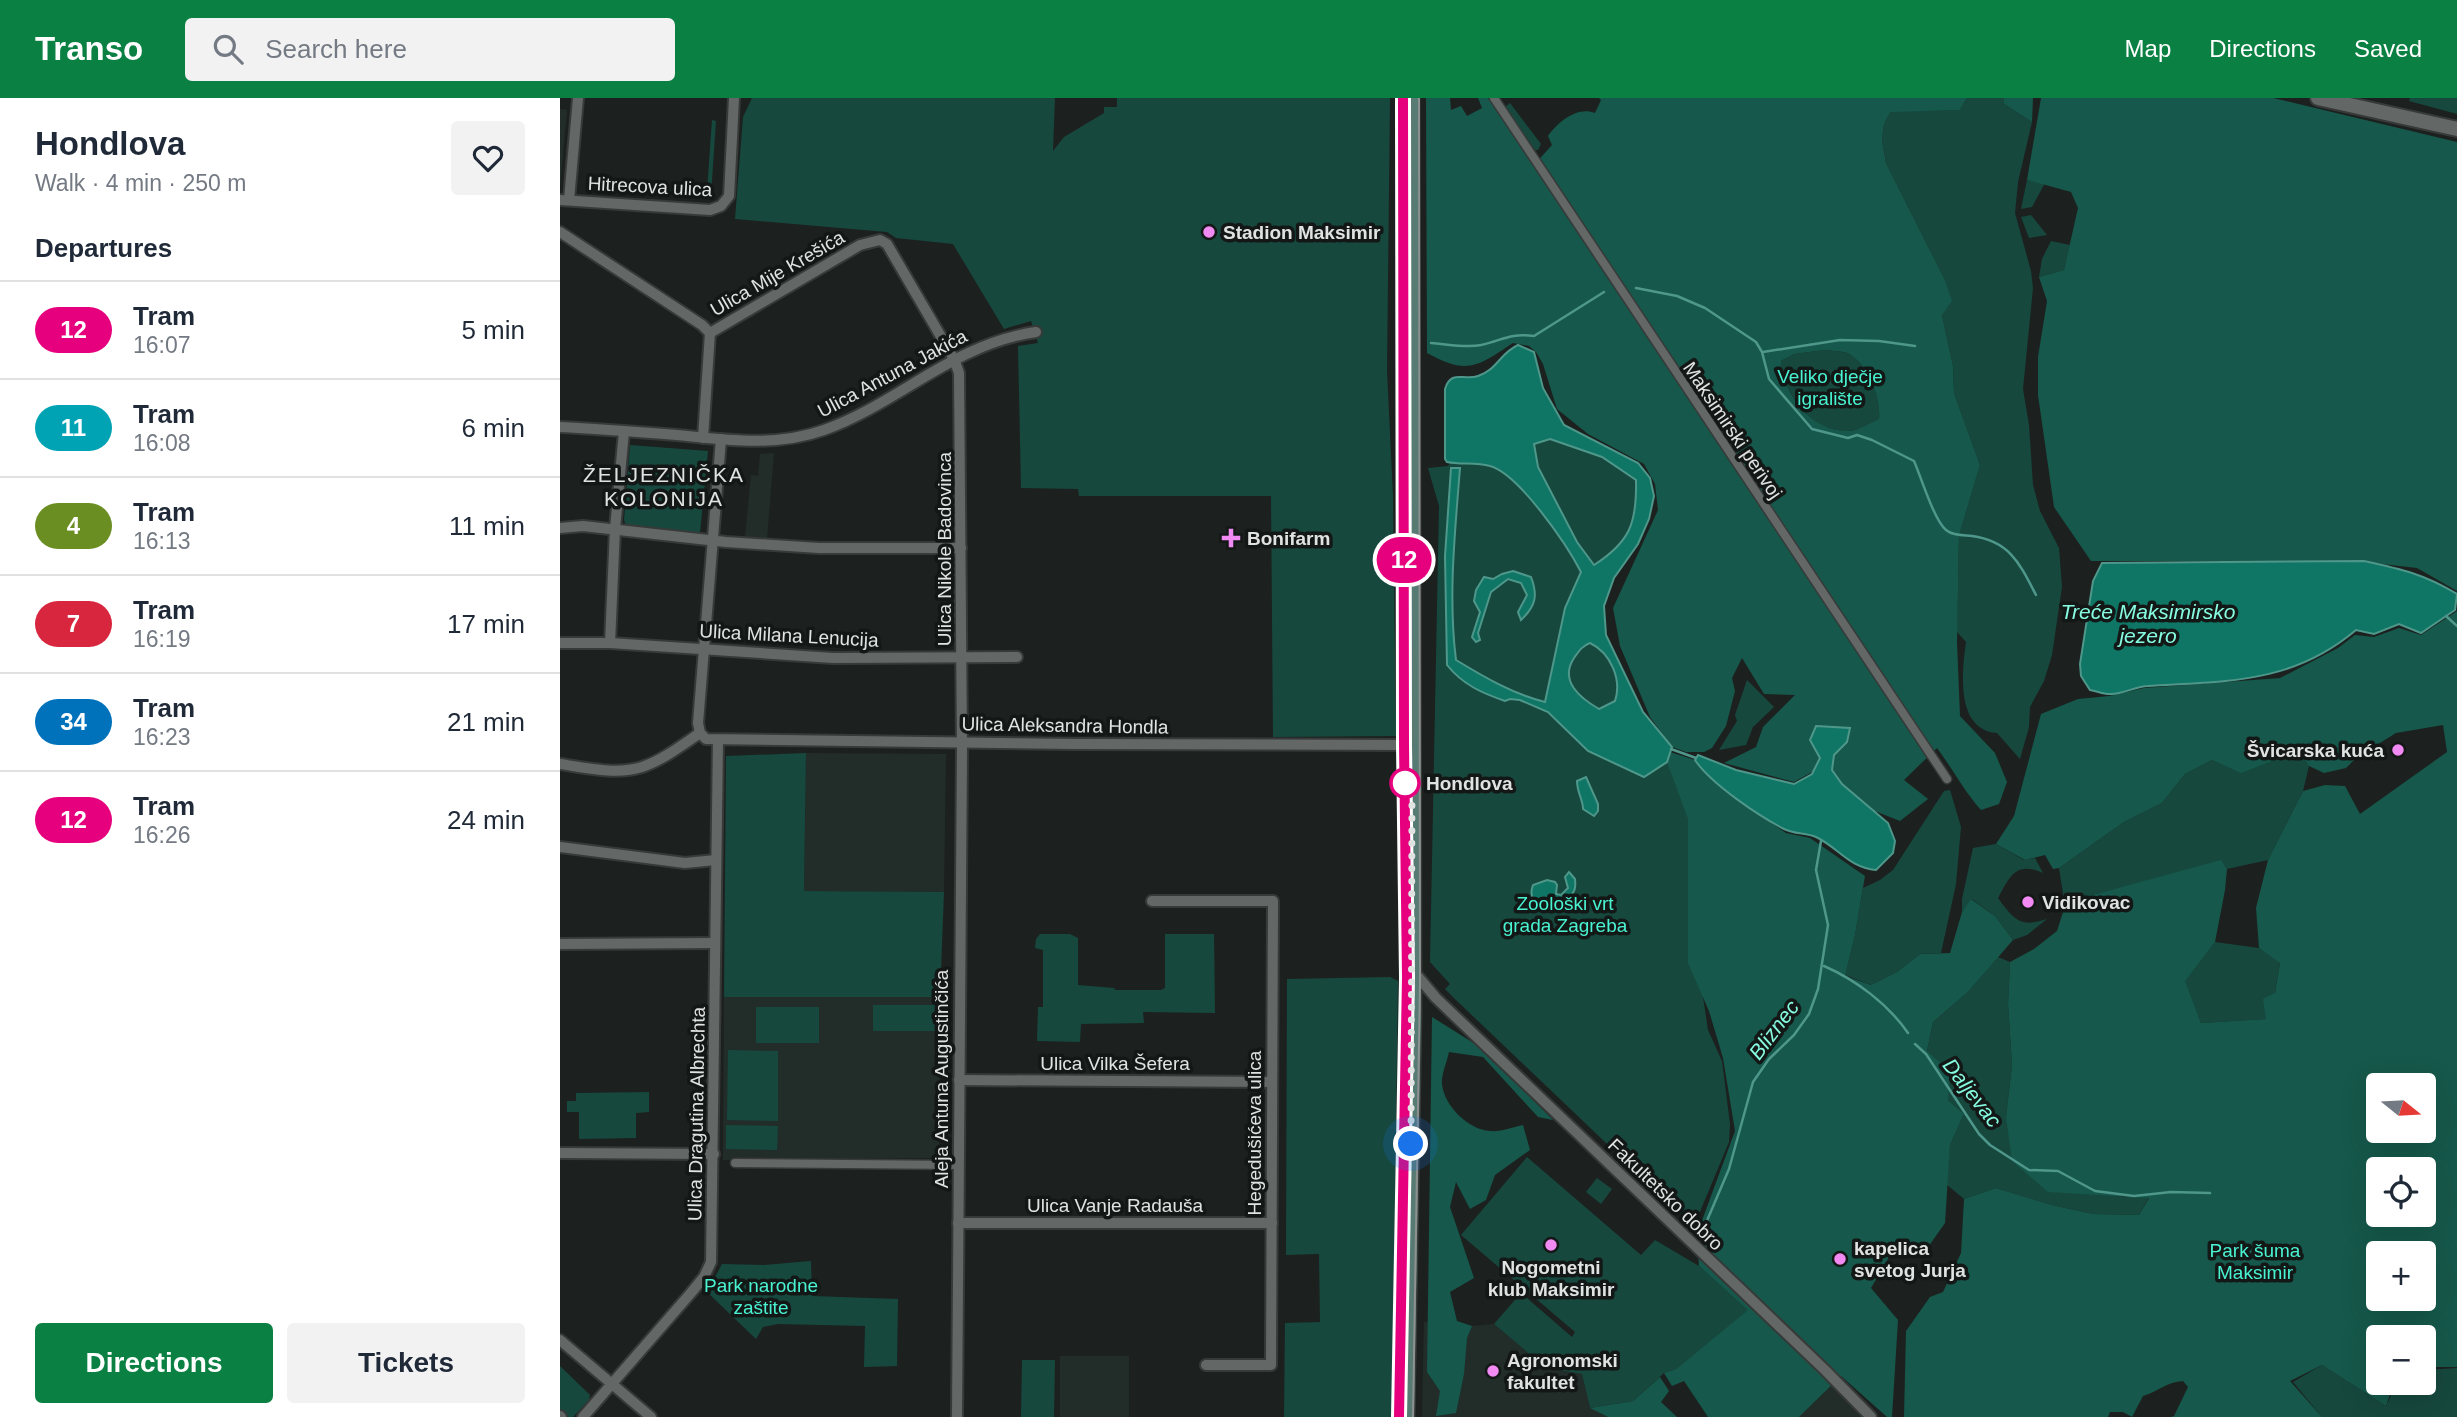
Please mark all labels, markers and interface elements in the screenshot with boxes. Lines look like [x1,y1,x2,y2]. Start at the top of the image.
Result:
search box [185,18,675,81]
text: Transo [35,30,143,67]
icon: search [209,30,247,68]
text: Search here [265,34,407,64]
text: Map [2125,35,2171,62]
text: Directions [2209,35,2316,62]
text: Saved [2354,35,2422,62]
button: heart [451,121,525,195]
text: Hondlova [35,125,185,162]
text: Walk · 4 min · 250 m [35,170,246,196]
street label: Hitrecova ulica [587,173,713,200]
place label: Stadion Maksimir [1223,222,1381,243]
marker: Stadion Maksimir [1201,224,1217,240]
street label: Ulica Mije Krešića [707,226,848,320]
text: Departures [35,233,172,263]
text: Tram [133,301,195,331]
text: 5 min [461,315,525,345]
text: 12 [60,316,87,343]
street label: Ulica Antuna Jakića [814,325,971,422]
text: 16:07 [133,332,191,358]
street label: Maksimirski perivoj [1679,358,1786,503]
park label: Veliko dječje igralište [1777,366,1883,409]
text: Tram [133,399,195,429]
text: 6 min [461,413,525,443]
text: 11 [61,414,86,441]
text: 16:08 [133,430,191,456]
street label: Ulica Nikole Badovinca [934,451,955,646]
district label: ŽELJEZNIČKA KOLONIJA [583,463,745,510]
text: Tram [133,497,195,527]
text: 11 min [449,511,525,541]
text: 4 [67,512,80,539]
text: 16:13 [133,528,191,554]
marker: Bonifarm [1221,528,1241,548]
place label: Bonifarm [1247,528,1330,549]
line badge: 12 [1372,537,1436,583]
text: 12 [1391,546,1417,573]
text: Tram [133,595,195,625]
water label: Treće Maksimirsko jezero [2061,600,2236,647]
text: 17 min [447,609,525,639]
text: 7 [67,610,80,637]
street label: Ulica Milana Lenucija [699,620,880,651]
text: 16:19 [133,626,191,652]
text: Tram [133,693,195,723]
text: 21 min [447,707,525,737]
text: 34 [60,708,87,735]
street label: Ulica Aleksandra Hondla [961,713,1169,738]
text: 16:23 [133,724,191,750]
place label: Švicarska kuća [2247,740,2384,761]
marker: Švicarska kuća [2390,742,2406,758]
marker: Hondlova [1390,768,1420,798]
place label: Hondlova [1426,773,1513,794]
text: Tram [133,791,195,821]
text: 24 min [447,805,525,835]
text: 12 [60,806,87,833]
text: 16:26 [133,822,191,848]
place label: Vidikovac [2042,892,2131,913]
park label: Zoološki vrt grada Zagreba [1503,893,1628,936]
marker: Vidikovac [2020,894,2036,910]
street label: Aleja Antuna Augustinčića [931,969,952,1188]
water label: Bliznec [1744,995,1803,1064]
street label: Ulica Dragutina Albrechta [684,1006,709,1221]
street label: Hegedušićeva ulica [1244,1050,1265,1215]
street label: Ulica Vilka Šefera [1040,1053,1190,1074]
water label: Daljevac [1939,1054,2007,1132]
north arrow [2366,1073,2436,1143]
map controls [2366,1073,2436,1395]
your location [1393,1126,1428,1161]
street label: Fakultetsko dobro [1604,1134,1727,1254]
button: locate [2366,1157,2436,1227]
street label: Ulica Vanje Radauša [1027,1195,1203,1216]
marker: Nogometni klub Maksimir [1543,1237,1559,1253]
place label: kapelica svetog Jurja [1854,1238,1966,1281]
park label: Park šuma Maksimir [2210,1240,2301,1283]
button: + [2366,1241,2436,1311]
marker: kapelica svetog Jurja [1832,1251,1848,1267]
place label: Nogometni klub Maksimir [1488,1257,1615,1300]
park label: Park narodne zaštite [704,1275,818,1318]
button: Directions [35,1323,273,1403]
button: Tickets [287,1323,525,1403]
button: − [2366,1325,2436,1395]
place label: Agronomski fakultet [1507,1350,1618,1393]
marker: Agronomski fakultet [1485,1363,1501,1379]

